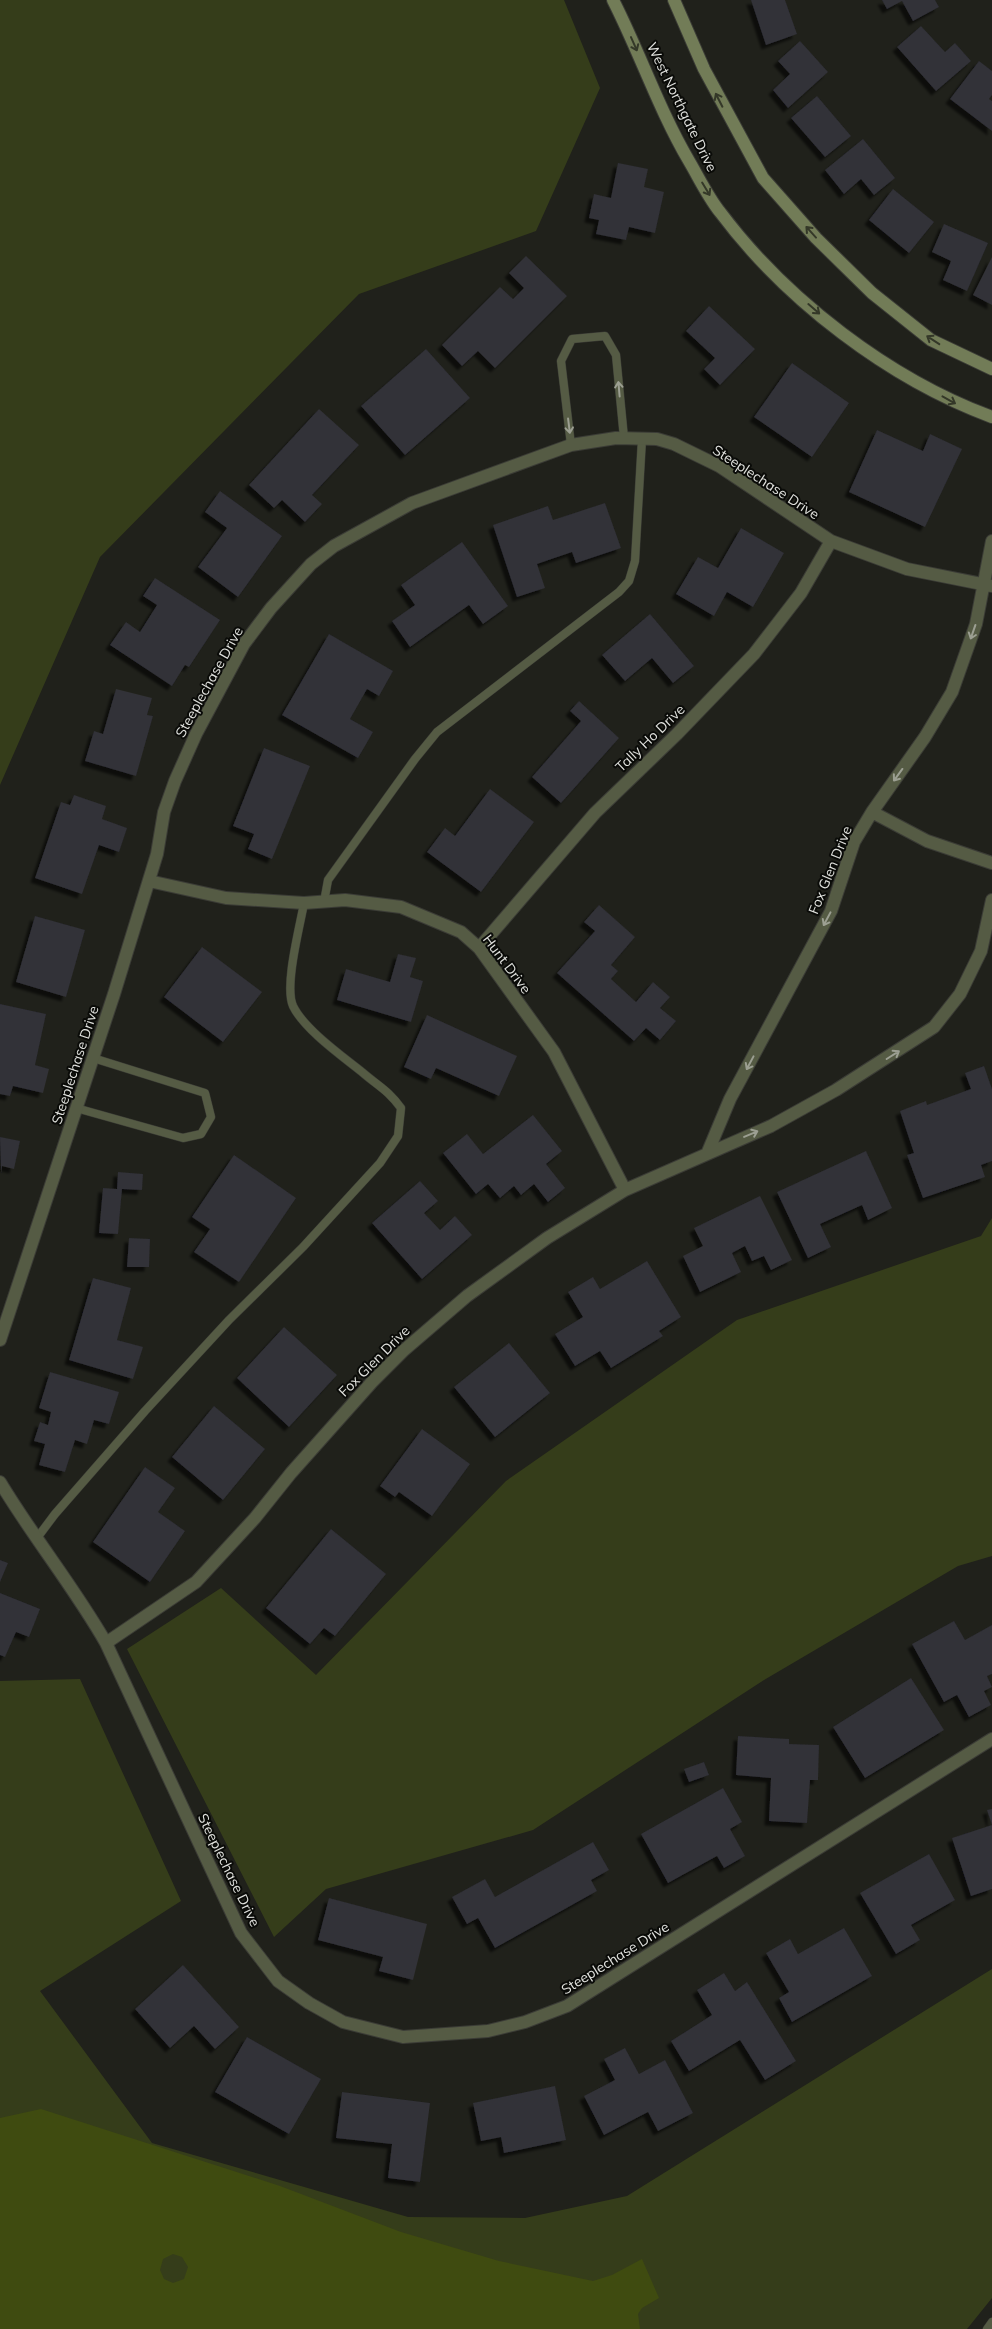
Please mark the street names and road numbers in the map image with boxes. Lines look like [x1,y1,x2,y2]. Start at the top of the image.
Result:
street label: West Northgate Drive [643,39,721,175]
street label: Steeplechase Drive [709,441,823,523]
street label: Steeplechase Drive [171,624,247,740]
street label: Tally Ho Drive [611,700,689,776]
street label: Fox Glen Drive [804,823,856,917]
street label: Hunt Drive [479,931,535,997]
street label: Steeplechase Drive [47,1003,103,1127]
street label: Fox Glen Drive [335,1322,413,1400]
street label: Steeplechase Drive [194,1810,264,1930]
street label: Steeplechase Drive [558,1918,672,1998]

